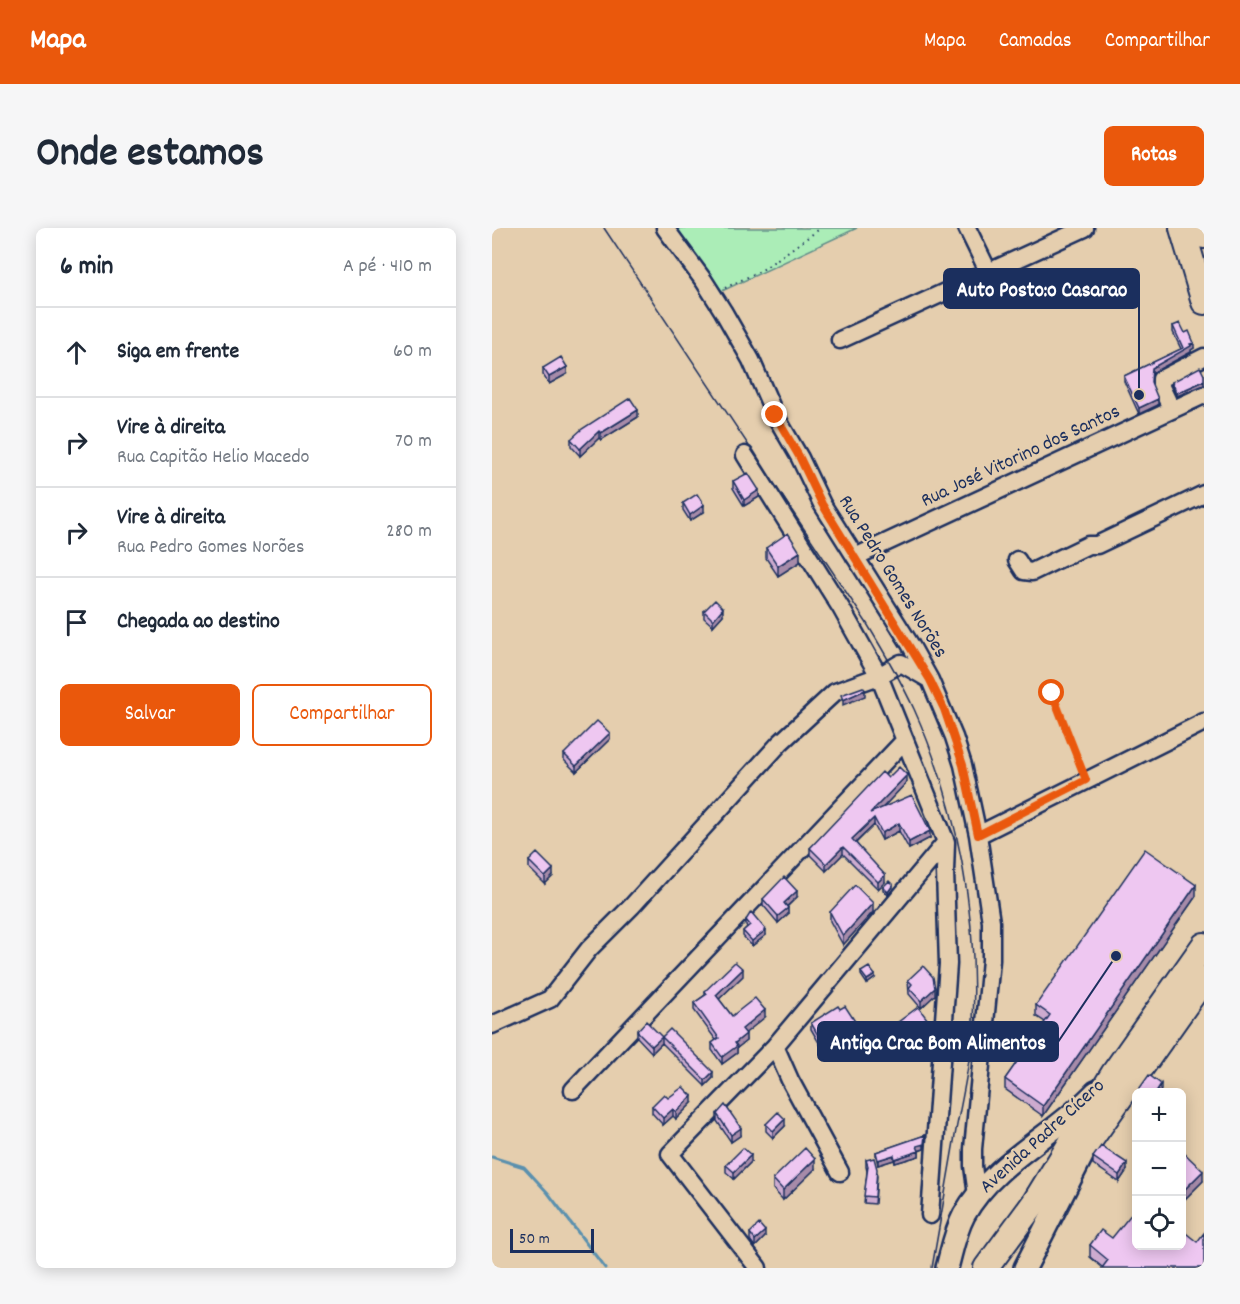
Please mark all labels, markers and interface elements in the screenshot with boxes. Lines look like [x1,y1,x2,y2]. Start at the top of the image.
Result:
text: Mapa [30,22,86,62]
text: Mapa [924,27,966,57]
text: Camadas [999,27,1072,57]
text: Compartilhar [1105,27,1210,57]
text: Onde estamos [36,126,264,186]
button: Rotas [1104,126,1204,186]
text: 6 min [60,249,113,286]
text: A pé · 410 m [343,253,432,281]
callout: Auto Posto:o Casarao [944,269,1139,308]
text: Auto Posto:o Casarao [957,277,1127,307]
icon: ahead [60,336,93,369]
text: Siga em frente [117,337,239,368]
text: 60 m [393,338,432,366]
street label: Rua José Vitorino dos Santos [917,398,1125,516]
route end [761,401,787,427]
text: Vire à direita [117,413,225,444]
icon: right [60,426,93,459]
text: 70 m [395,428,432,456]
text: Rua Capitão Helio Macedo [117,444,309,472]
street label: Rua Pedro Gomes Norões [830,490,954,664]
text: Vire à direita [117,503,225,534]
icon: right [60,516,93,549]
text: 280 m [386,518,432,546]
text: Rua Pedro Gomes Norões [117,534,304,562]
icon: arrive [60,606,93,639]
text: Chegada ao destino [117,607,280,638]
route start [1038,679,1064,705]
button: Salvar [60,684,240,746]
button: Compartilhar [252,684,432,746]
callout: Antiga Crac Bom Alimentos [818,1022,1058,1061]
text: Antiga Crac Bom Alimentos [830,1030,1046,1060]
street label: Avenida Padre Cícero [974,1073,1112,1201]
map controls [1132,1088,1186,1250]
button: + [1132,1088,1186,1142]
button: − [1132,1142,1186,1196]
button: locate [1132,1196,1186,1250]
scale bar [510,1226,594,1254]
text: 50 m [519,1228,550,1251]

